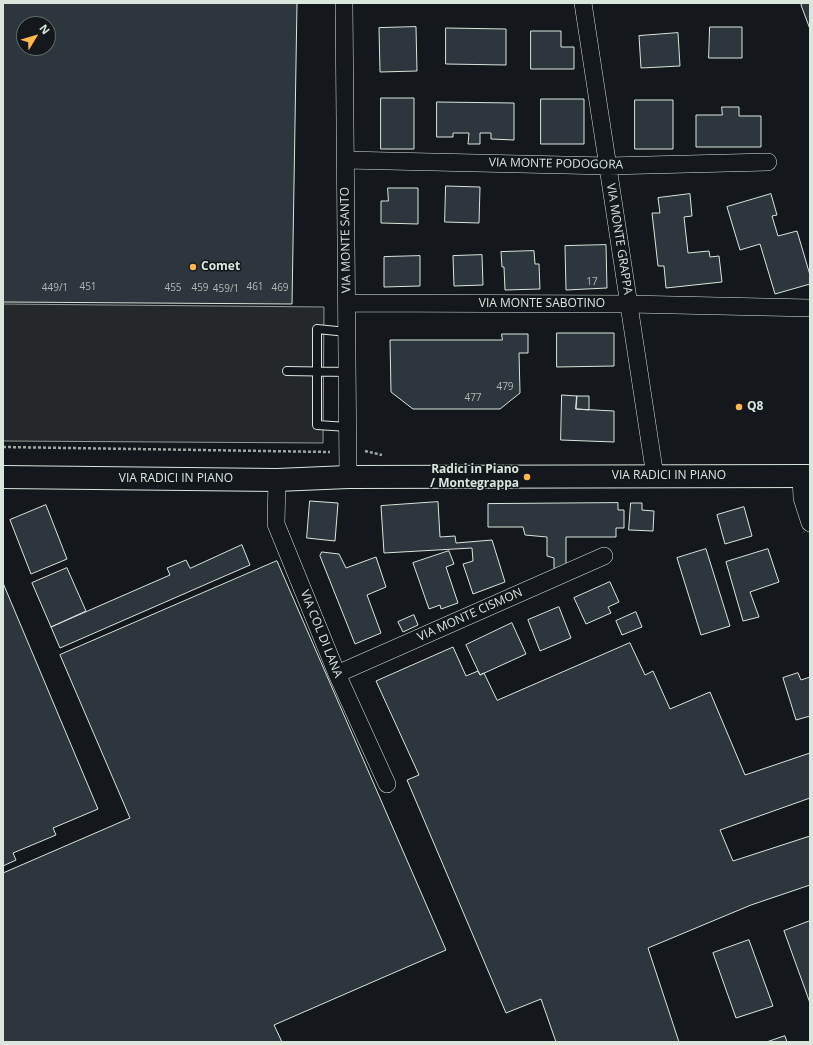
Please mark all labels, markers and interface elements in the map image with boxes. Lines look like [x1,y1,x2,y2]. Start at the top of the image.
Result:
north arrow [16,16,56,56]
text: N [36,21,54,37]
street label: VIA MONTE PODOGORA [489,156,623,172]
street label: VIA MONTE GRAPPA [603,182,635,296]
street label: VIA MONTE SANTO [338,187,354,293]
place label: Comet [201,260,240,274]
marker: Comet [188,262,198,272]
house number: 17 [586,276,598,288]
house number: 451 [79,281,97,293]
house number: 461 [246,281,264,293]
house number: 449/1 [42,282,68,294]
house number: 455 [164,282,182,294]
house number: 459 [191,282,209,294]
house number: 469 [271,282,289,294]
house number: 459/1 [213,283,239,295]
street label: VIA MONTE SABOTINO [479,297,605,311]
house number: 479 [496,381,514,393]
house number: 477 [464,392,482,404]
place label: Q8 [747,400,763,414]
marker: Q8 [734,402,744,412]
place label: Radici in Piano / Montegrappa [430,463,519,491]
street label: VIA RADICI IN PIANO [612,469,726,483]
street label: VIA RADICI IN PIANO [119,472,233,486]
marker: Radici in Piano / Montegrappa [522,472,532,482]
street label: VIA MONTE CISMON [415,585,525,645]
street label: VIA COL DI LANA [297,588,345,680]

